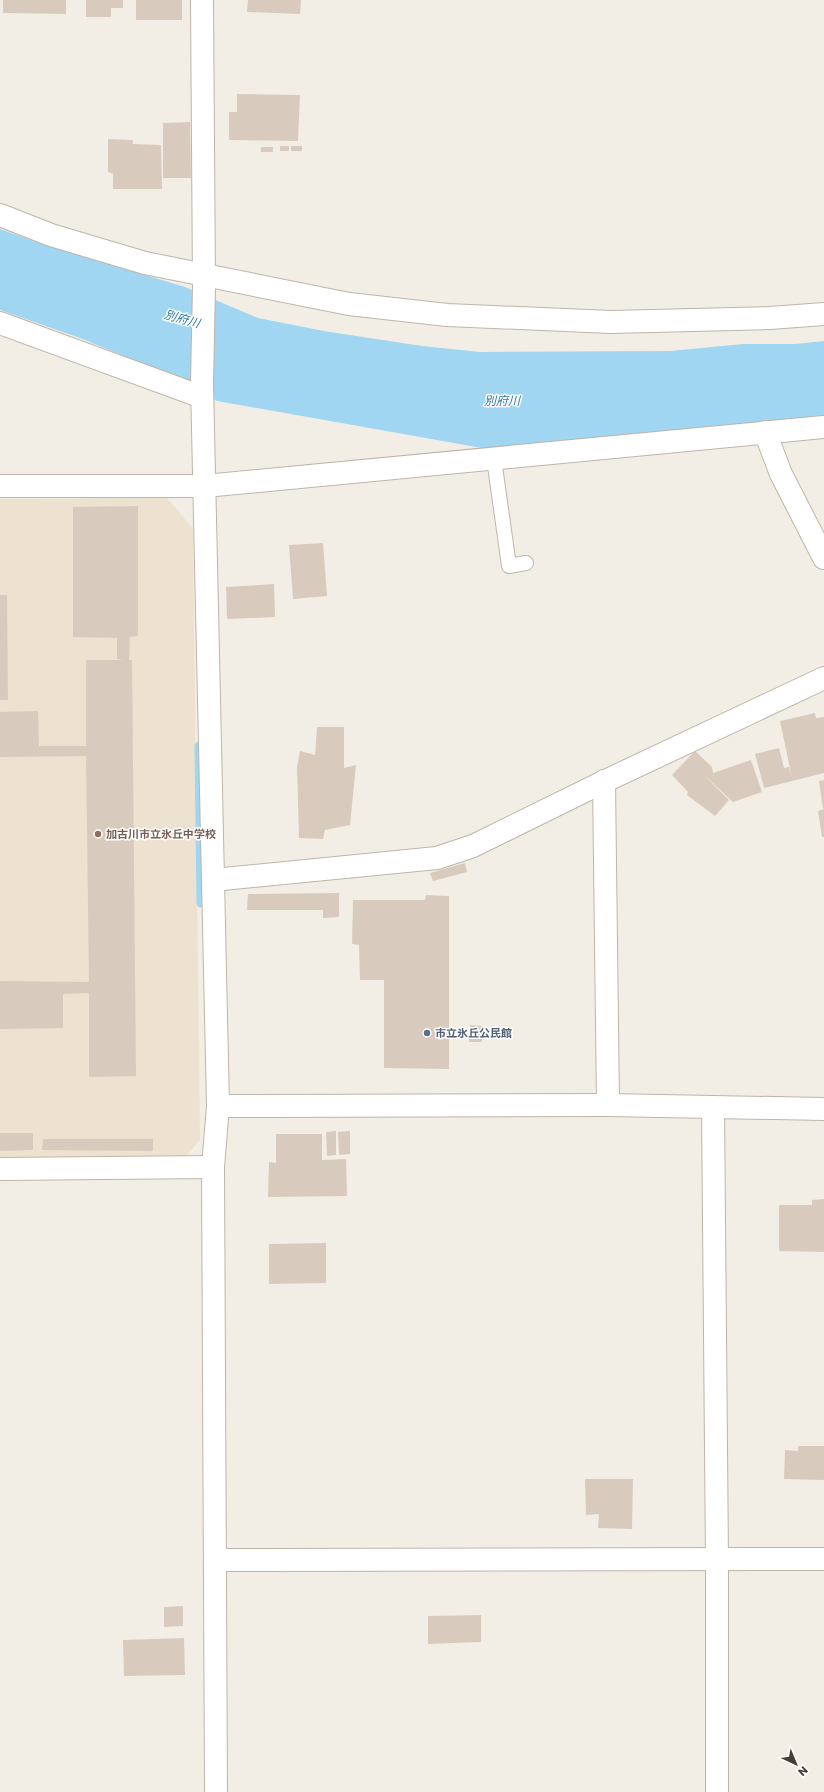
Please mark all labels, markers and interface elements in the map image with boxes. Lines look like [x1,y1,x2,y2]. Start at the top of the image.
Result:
water label: 別府川 [162,305,204,332]
water label: 別府川 [484,392,522,409]
place label: 加古川市立氷丘中学校 [106,826,216,842]
marker: 加古川市立氷丘中学校 [93,829,103,839]
place label: 市立氷丘公民館 [435,1025,512,1041]
marker: 市立氷丘公民館 [422,1028,432,1038]
north arrow [776,1744,816,1784]
text: N [794,1763,811,1780]

